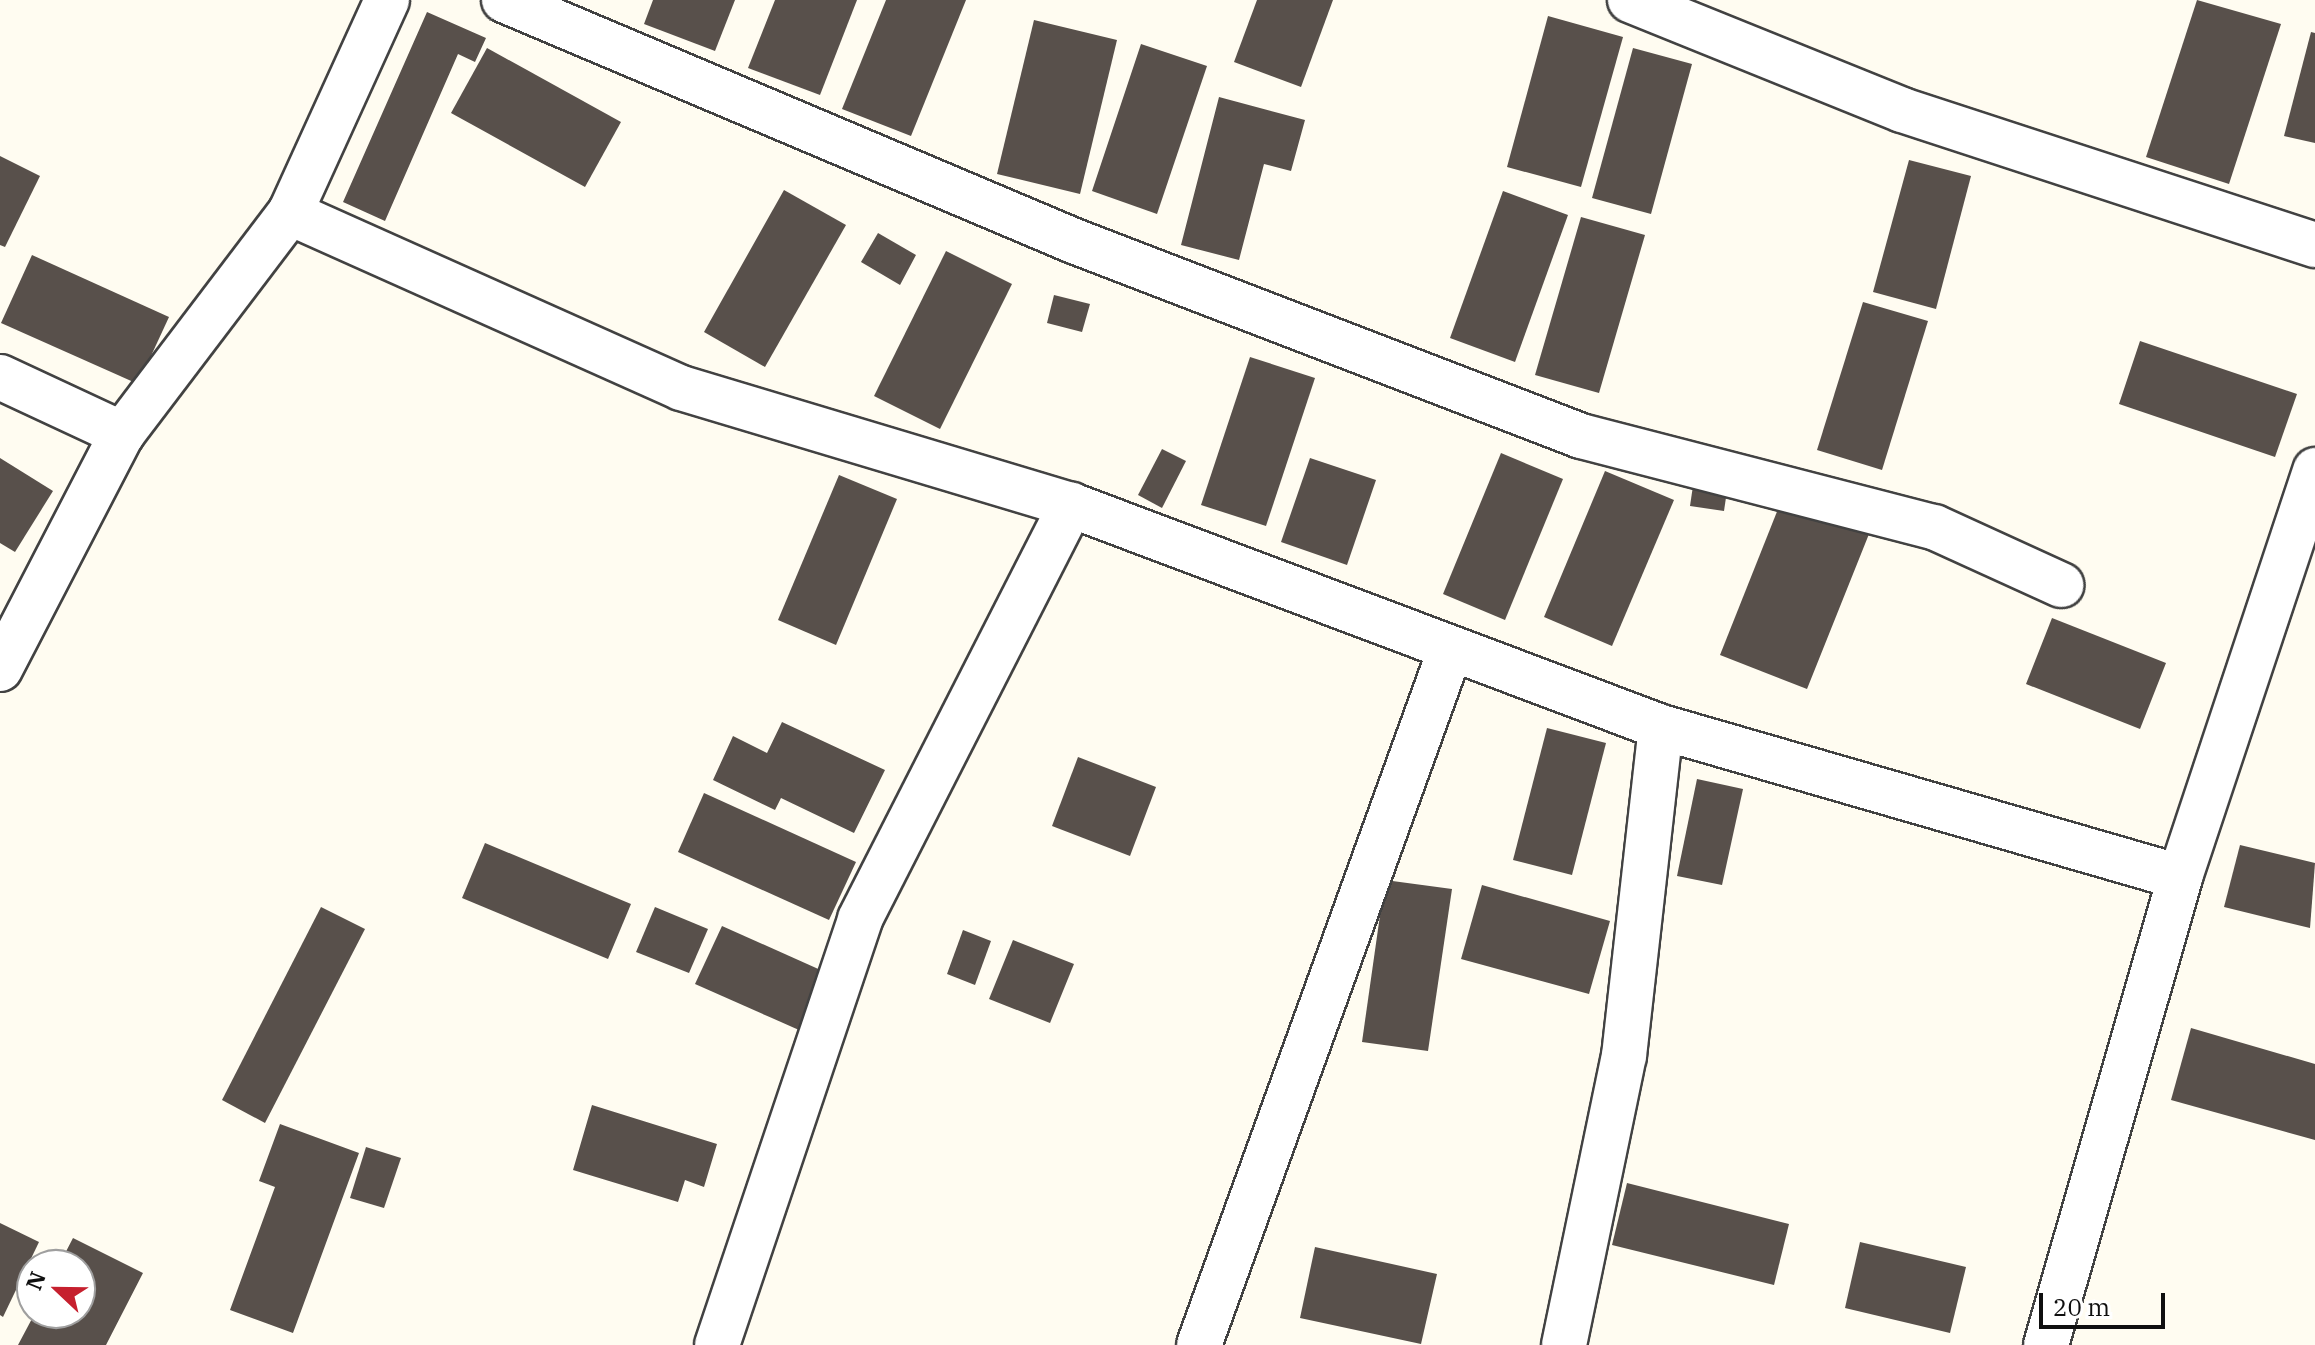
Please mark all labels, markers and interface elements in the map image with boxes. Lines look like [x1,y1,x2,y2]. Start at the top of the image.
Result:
north arrow [16,1249,96,1329]
text: N [18,1267,52,1294]
scale bar [2043,1277,2169,1327]
text: 20 m [2053,1291,2110,1323]

